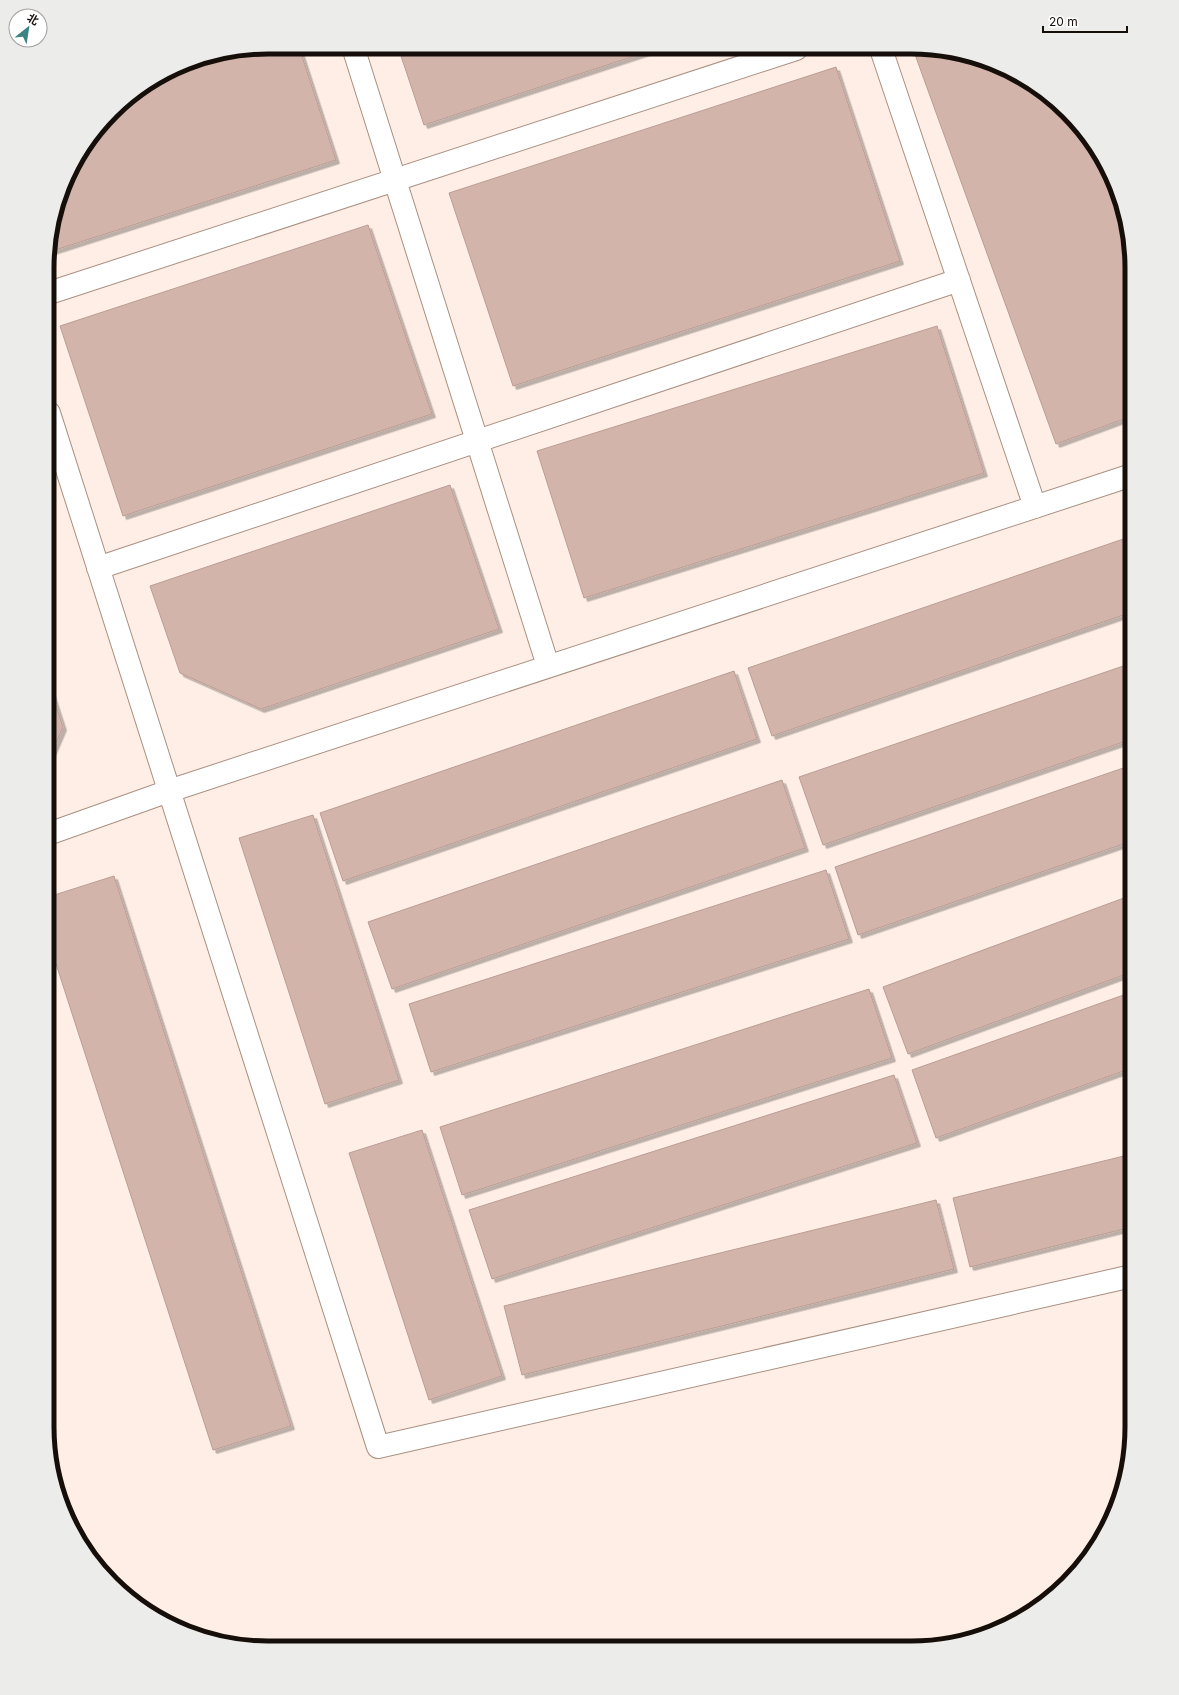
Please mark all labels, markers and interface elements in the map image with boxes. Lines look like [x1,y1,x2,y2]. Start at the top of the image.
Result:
north arrow [8,8,48,48]
scale bar [1043,8,1127,34]
text: 北 [25,11,41,28]
text: 20 m [1049,14,1078,29]

